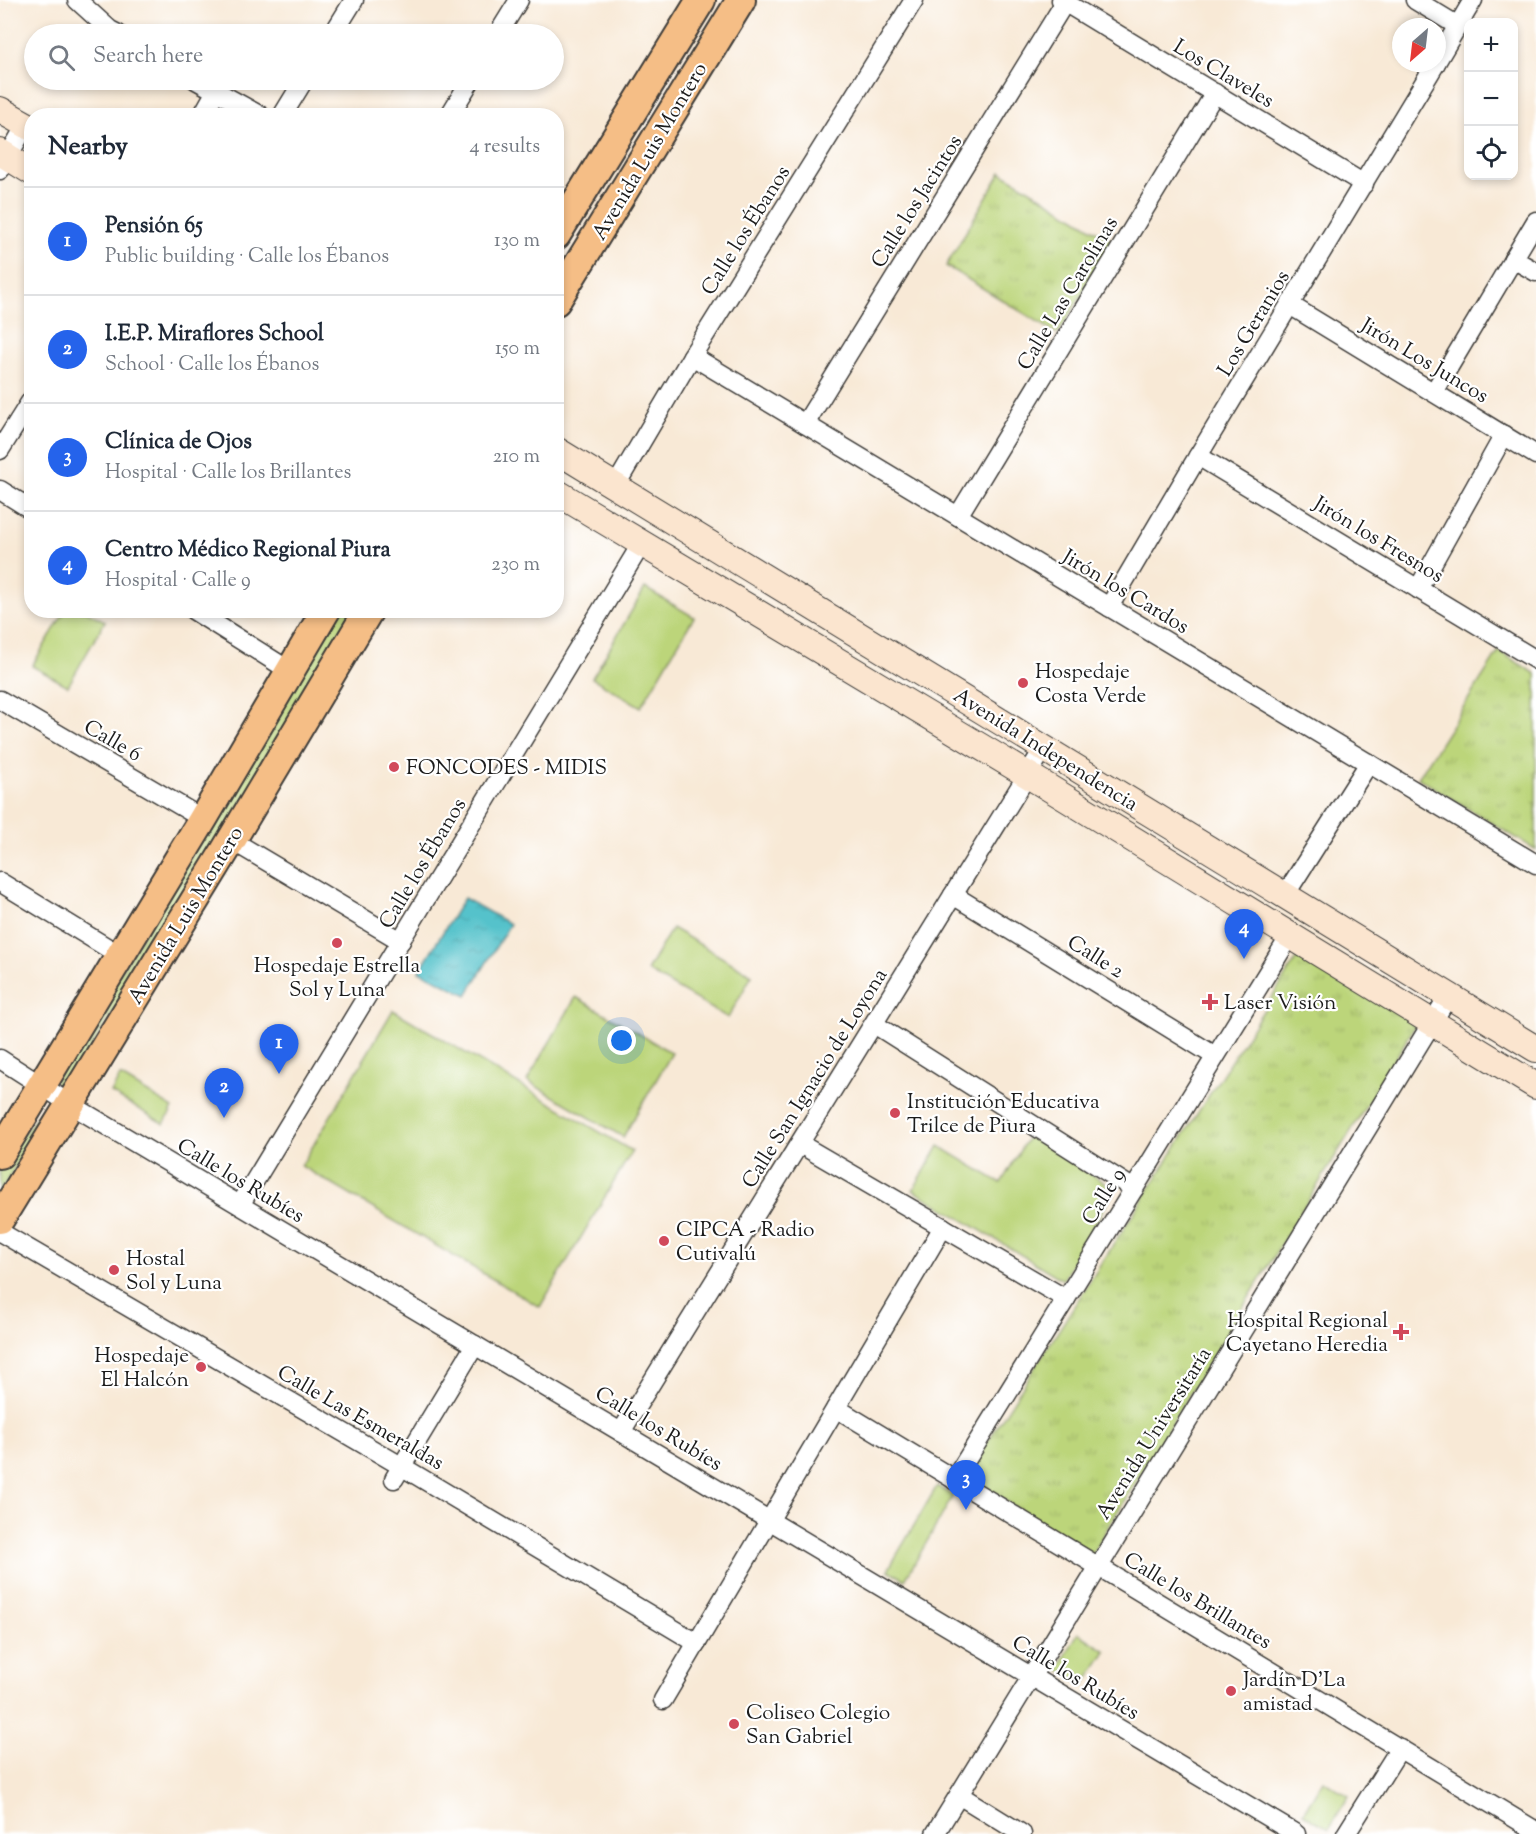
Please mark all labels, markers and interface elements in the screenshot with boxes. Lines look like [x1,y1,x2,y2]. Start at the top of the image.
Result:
north arrow [1392,18,1446,72]
map controls [1464,18,1518,180]
button: + [1464,18,1518,72]
search box [24,24,564,90]
street label: Los Claveles [1167,33,1279,117]
icon: search [45,41,78,74]
text: Search here [93,41,203,73]
street label: Avenida Luis Montero [586,57,716,247]
button: − [1464,72,1518,126]
button: locate [1464,126,1518,180]
text: Nearby [48,129,128,166]
street label: Calle los Jacintos [865,130,971,274]
text: 4 results [469,133,540,162]
street label: Calle los Ébanos [695,160,799,302]
text: Pensión 65 [105,211,203,243]
street label: Calle Las Carolinas [1011,211,1127,377]
text: 1 [64,227,71,256]
text: 130 m [494,227,540,256]
text: Public building · Calle los Ébanos [105,243,389,272]
street label: Los Geranios [1211,265,1298,383]
street label: Jirón Los Juncos [1353,311,1494,412]
text: I.E.P. Miraflores School [105,319,324,351]
text: 2 [63,335,72,364]
text: 150 m [495,335,540,364]
text: School · Calle los Ébanos [105,351,319,380]
text: Clínica de Ojos [105,427,252,459]
text: 3 [63,443,72,472]
text: 210 m [493,443,540,472]
text: Hospital · Calle los Brillantes [105,459,351,488]
street label: Jirón los Fresnos [1306,489,1449,591]
text: Centro Médico Regional Piura [105,535,391,567]
street label: Jirón los Cardos [1055,542,1194,642]
text: 4 [62,551,73,580]
text: 230 m [491,551,540,580]
text: Hospital · Calle 9 [105,567,251,596]
place label: Hospedaje Costa Verde [1035,658,1146,712]
marker: Hospedaje Costa Verde [1016,676,1030,690]
street label: Avenida Independencia [947,682,1144,820]
street label: Calle 6 [77,713,147,770]
place label: FONCODES - MIDIS [406,754,607,784]
marker: FONCODES - MIDIS [387,760,401,774]
street label: Calle los Ébanos [373,793,475,935]
street label: Avenida Luis Montero [122,821,252,1011]
pin: 4 [1224,910,1264,959]
street label: Calle 2 [1061,929,1129,987]
marker: Hospedaje Estrella Sol y Luna [330,936,344,950]
place label: Hospedaje Estrella Sol y Luna [254,952,420,1006]
street label: Calle San Ignacio de Loyona [736,963,896,1195]
place label: Laser Visión [1224,989,1336,1019]
marker: Laser Visión [1201,993,1219,1011]
pin: 1 [260,1024,298,1074]
your location [607,1026,636,1055]
pin: 2 [204,1068,244,1118]
place label: Institución Educativa Trilce de Piura [907,1088,1100,1142]
marker: Institución Educativa Trilce de Piura [888,1106,902,1120]
street label: Calle los Rubíes [171,1132,309,1232]
street label: Calle 9 [1075,1163,1134,1231]
place label: CIPCA - Radio Cutivalú [676,1216,815,1270]
marker: CIPCA - Radio Cutivalú [657,1234,671,1248]
place label: Hostal Sol y Luna [126,1245,222,1299]
marker: Hostal Sol y Luna [107,1263,121,1277]
place label: Hospital Regional Cayetano Heredia [1226,1307,1388,1361]
marker: Hospital Regional Cayetano Heredia [1392,1323,1410,1341]
place label: Hospedaje El Halcón [94,1342,189,1396]
street label: Avenida Universitaría [1090,1342,1220,1526]
street label: Calle Las Esmeraldas [271,1359,449,1479]
marker: Hospedaje El Halcón [194,1360,208,1374]
street label: Calle los Rubíes [589,1380,727,1480]
pin: 3 [946,1460,986,1510]
street label: Calle los Brillantes [1117,1546,1277,1658]
street label: Calle los Rubíes [1006,1629,1144,1729]
place label: Jardín D'La amistad [1242,1666,1346,1720]
marker: Jardín D'La amistad [1224,1684,1238,1698]
place label: Coliseo Colegio San Gabriel [746,1699,890,1753]
marker: Coliseo Colegio San Gabriel [727,1717,741,1731]

